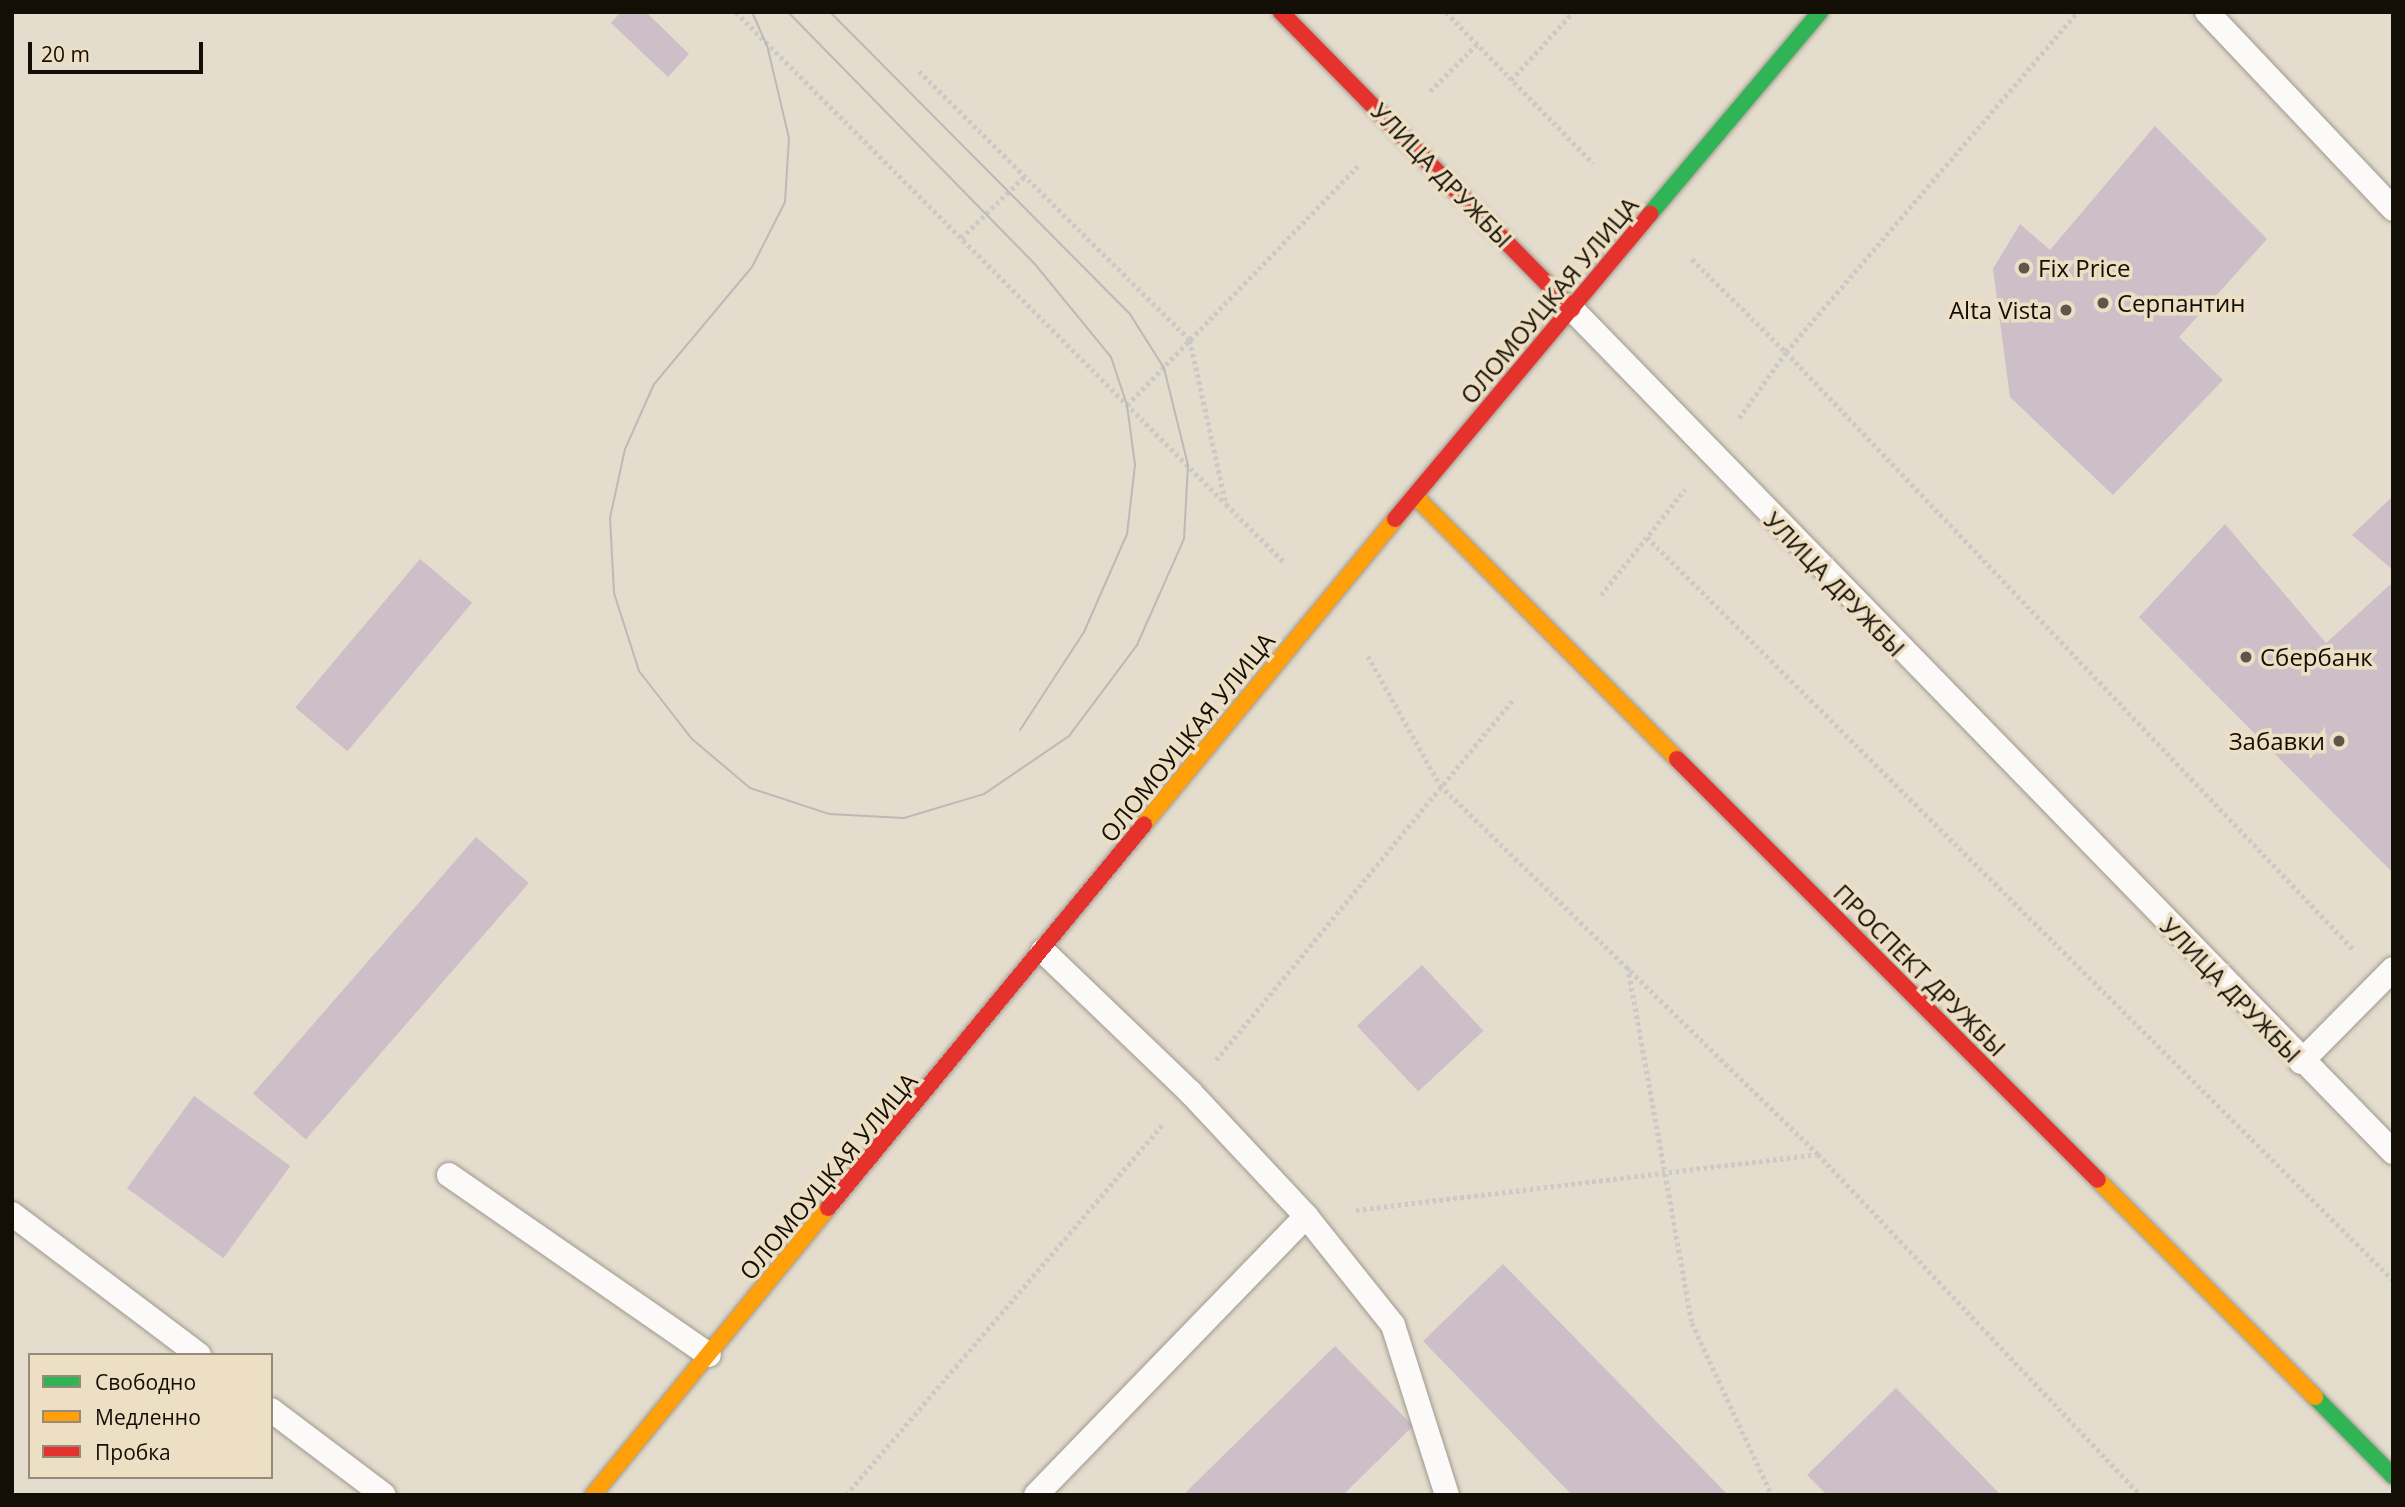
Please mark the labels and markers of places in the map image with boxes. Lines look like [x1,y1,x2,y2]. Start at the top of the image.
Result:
place label: Fix Price [2038,254,2131,282]
marker: Fix Price [2016,260,2032,276]
place label: Серпантин [2117,289,2245,317]
marker: Серпантин [2095,295,2111,311]
place label: Alta Vista [1949,296,2052,324]
marker: Alta Vista [2058,302,2074,318]
place label: Сбербанк [2260,643,2373,671]
marker: Сбербанк [2238,649,2254,665]
place label: Забавки [2229,727,2325,755]
marker: Забавки [2331,733,2347,749]

